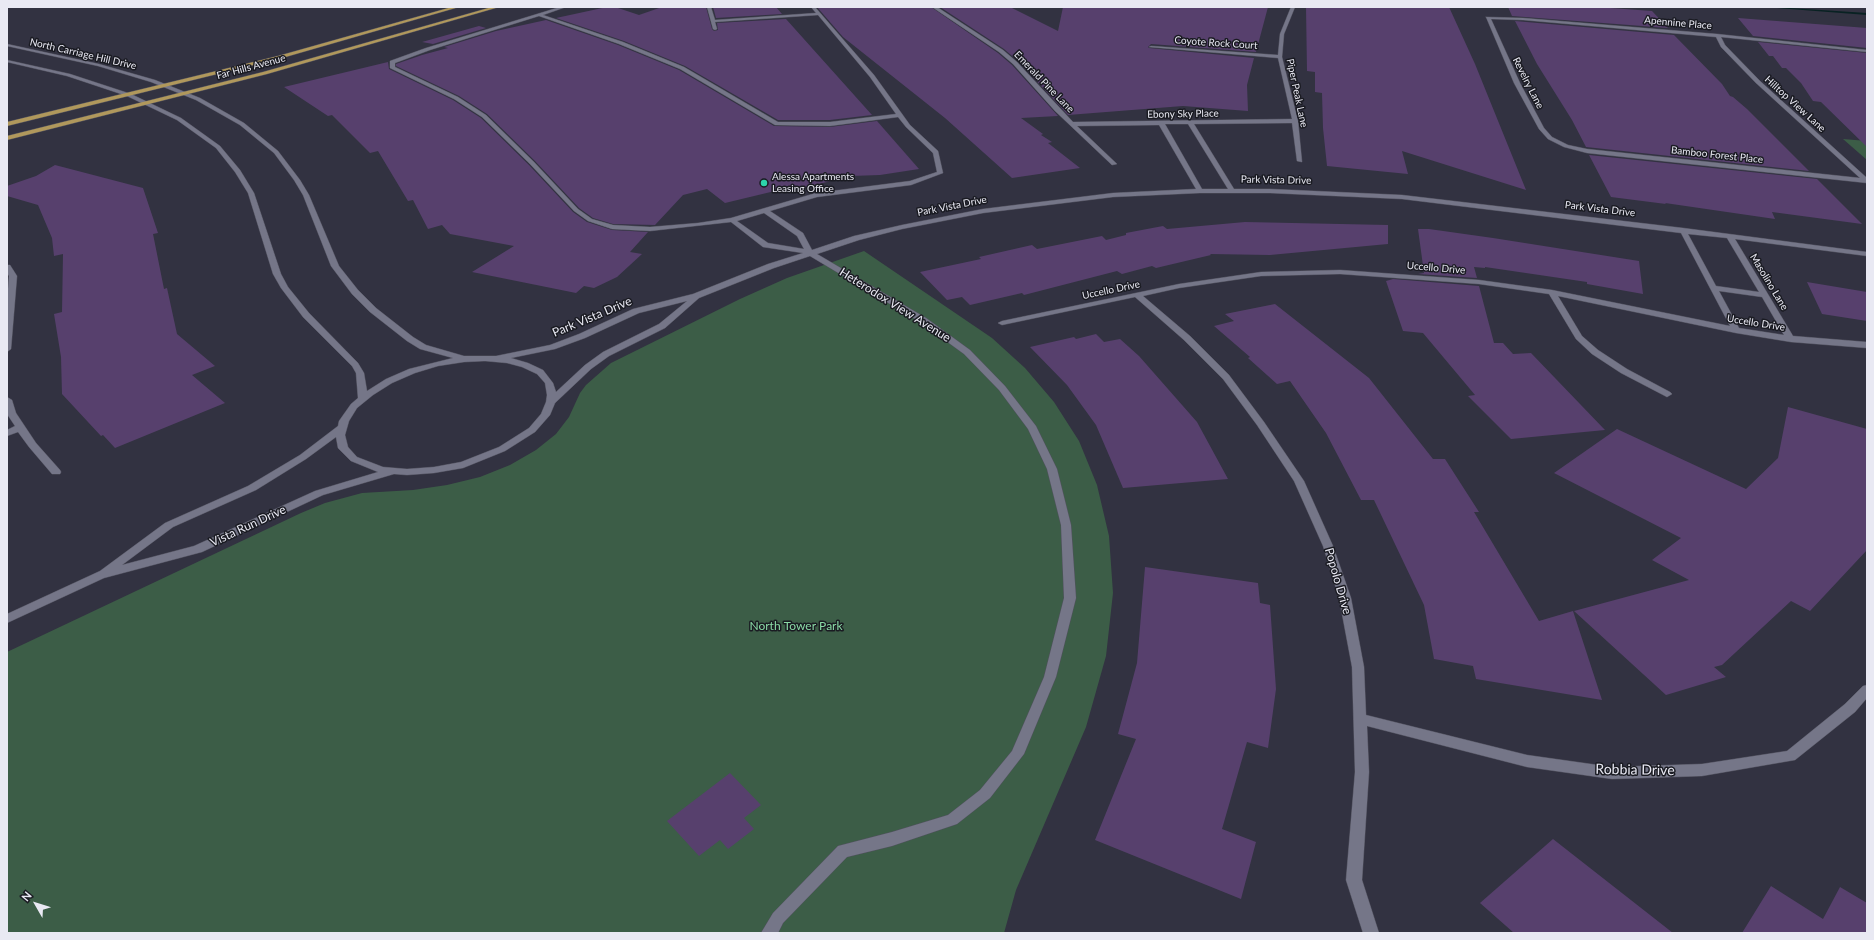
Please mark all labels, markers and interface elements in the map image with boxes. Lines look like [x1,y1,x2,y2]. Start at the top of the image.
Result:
street label: Apennine Place [1644,14,1712,32]
street label: Coyote Rock Court [1174,34,1258,52]
street label: North Carriage Hill Drive [29,36,137,72]
street label: Emerald Pine Lane [1012,49,1076,115]
street label: Far Hills Avenue [215,52,287,82]
street label: Revelry Lane [1510,55,1546,111]
street label: Piper Peak Lane [1284,57,1310,129]
street label: Hilltop View Lane [1762,73,1828,135]
street label: Ebony Sky Place [1147,107,1219,121]
street label: Bamboo Forest Place [1670,144,1764,166]
place label: Alessa Apartments Leasing Office [772,171,854,194]
street label: Park Vista Drive [1241,173,1311,187]
marker: Alessa Apartments Leasing Office [759,178,769,188]
street label: Park Vista Drive [916,193,988,219]
street label: Park Vista Drive [1564,199,1636,219]
street label: Masolino Lane [1747,252,1791,312]
street label: Uccello Drive [1406,259,1466,277]
street label: Heterodox View Avenue [837,265,953,345]
street label: Uccello Drive [1081,278,1141,302]
street label: Park Vista Drive [550,294,634,340]
street label: Uccello Drive [1726,312,1786,334]
street label: Vista Run Drive [208,502,288,550]
street label: Popolo Drive [1322,546,1354,616]
park label: North Tower Park [749,619,843,633]
street label: Robbia Drive [1595,761,1675,779]
north arrow [16,884,56,924]
text: N [19,889,34,904]

